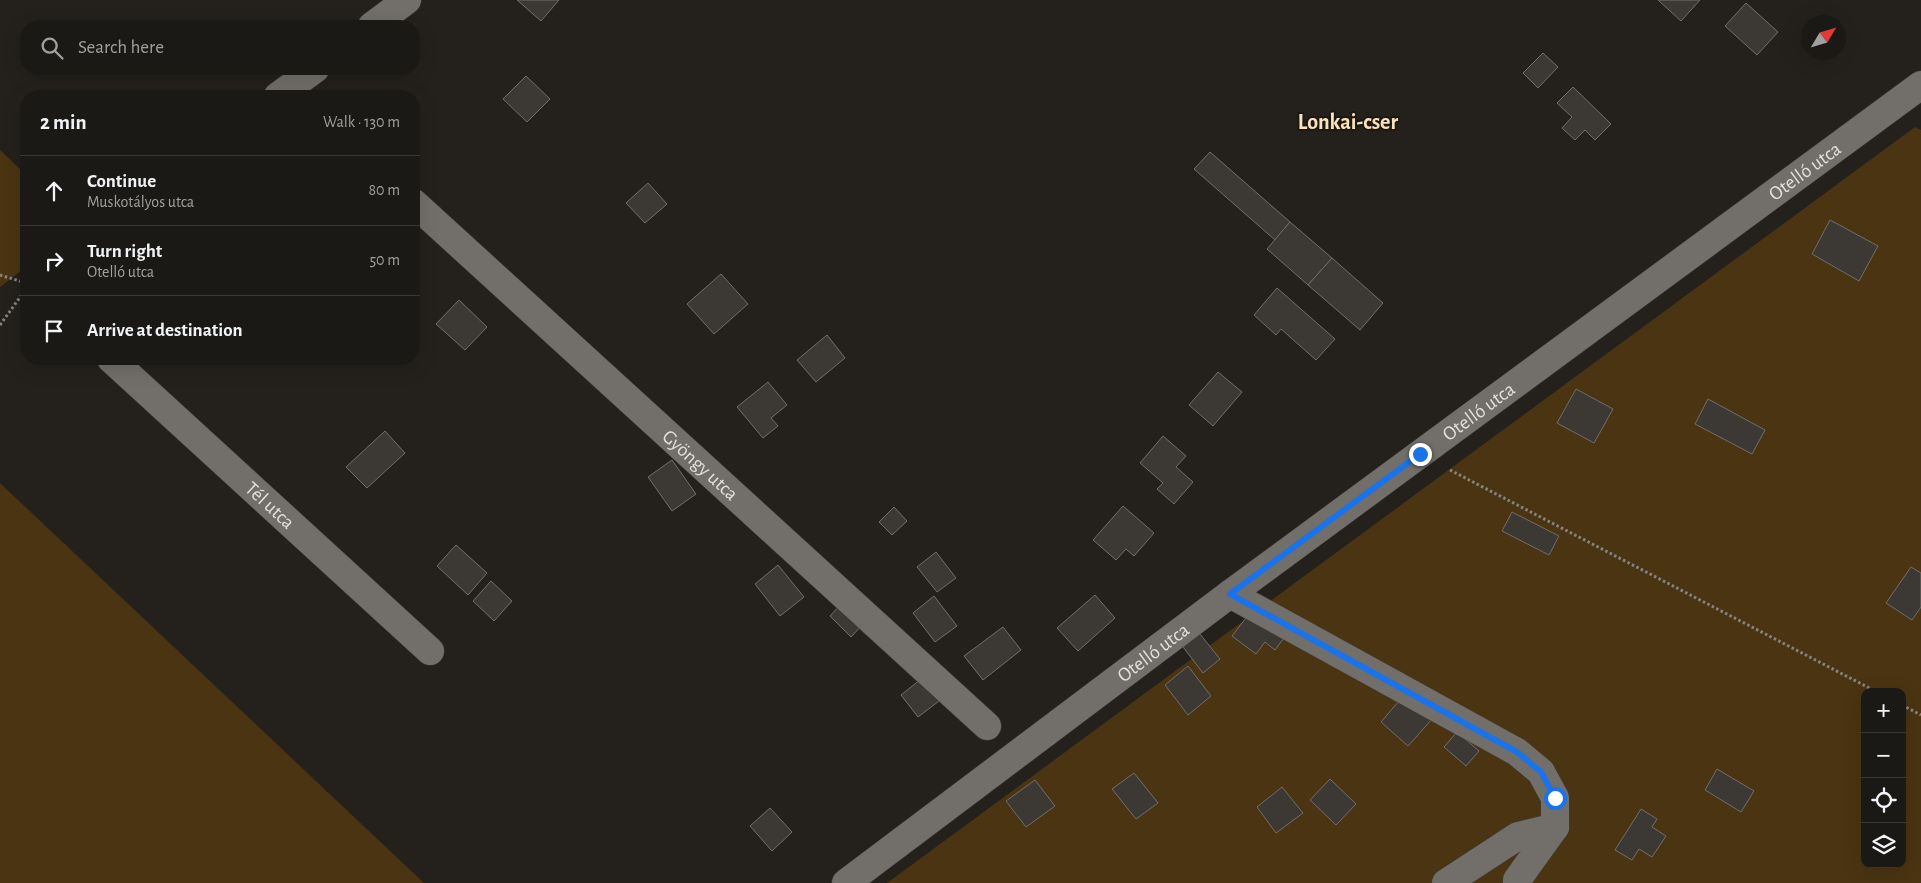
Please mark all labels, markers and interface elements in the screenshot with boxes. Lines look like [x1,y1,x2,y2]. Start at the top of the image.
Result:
north arrow [1801,15,1846,60]
search box [20,20,420,75]
icon: search [38,34,66,62]
text: Search here [78,38,164,57]
district label: Lonkai-cser [1298,111,1398,133]
text: 2 min [40,112,87,133]
text: Walk · 130 m [323,114,400,130]
street label: Otelló utca [1765,139,1845,205]
text: Continue [87,172,156,191]
icon: ahead [40,177,68,205]
text: 80 m [369,182,400,198]
text: Muskotályos utca [87,194,194,210]
text: Turn right [87,242,162,261]
icon: right [40,247,68,275]
text: 50 m [369,252,400,268]
text: Otelló utca [87,264,154,280]
icon: arrive [40,317,68,345]
text: Arrive at destination [87,321,243,340]
street label: Otelló utca [1439,379,1519,445]
street label: Gyöngy utca [658,426,742,505]
route end [1409,443,1432,466]
street label: Tél utca [241,478,298,533]
street label: Otelló utca [1114,620,1193,686]
map controls [1861,688,1906,868]
button: + [1861,688,1906,733]
button: − [1861,733,1906,778]
button: locate [1861,778,1906,823]
route start [1544,787,1567,810]
button: layers [1861,823,1906,868]

